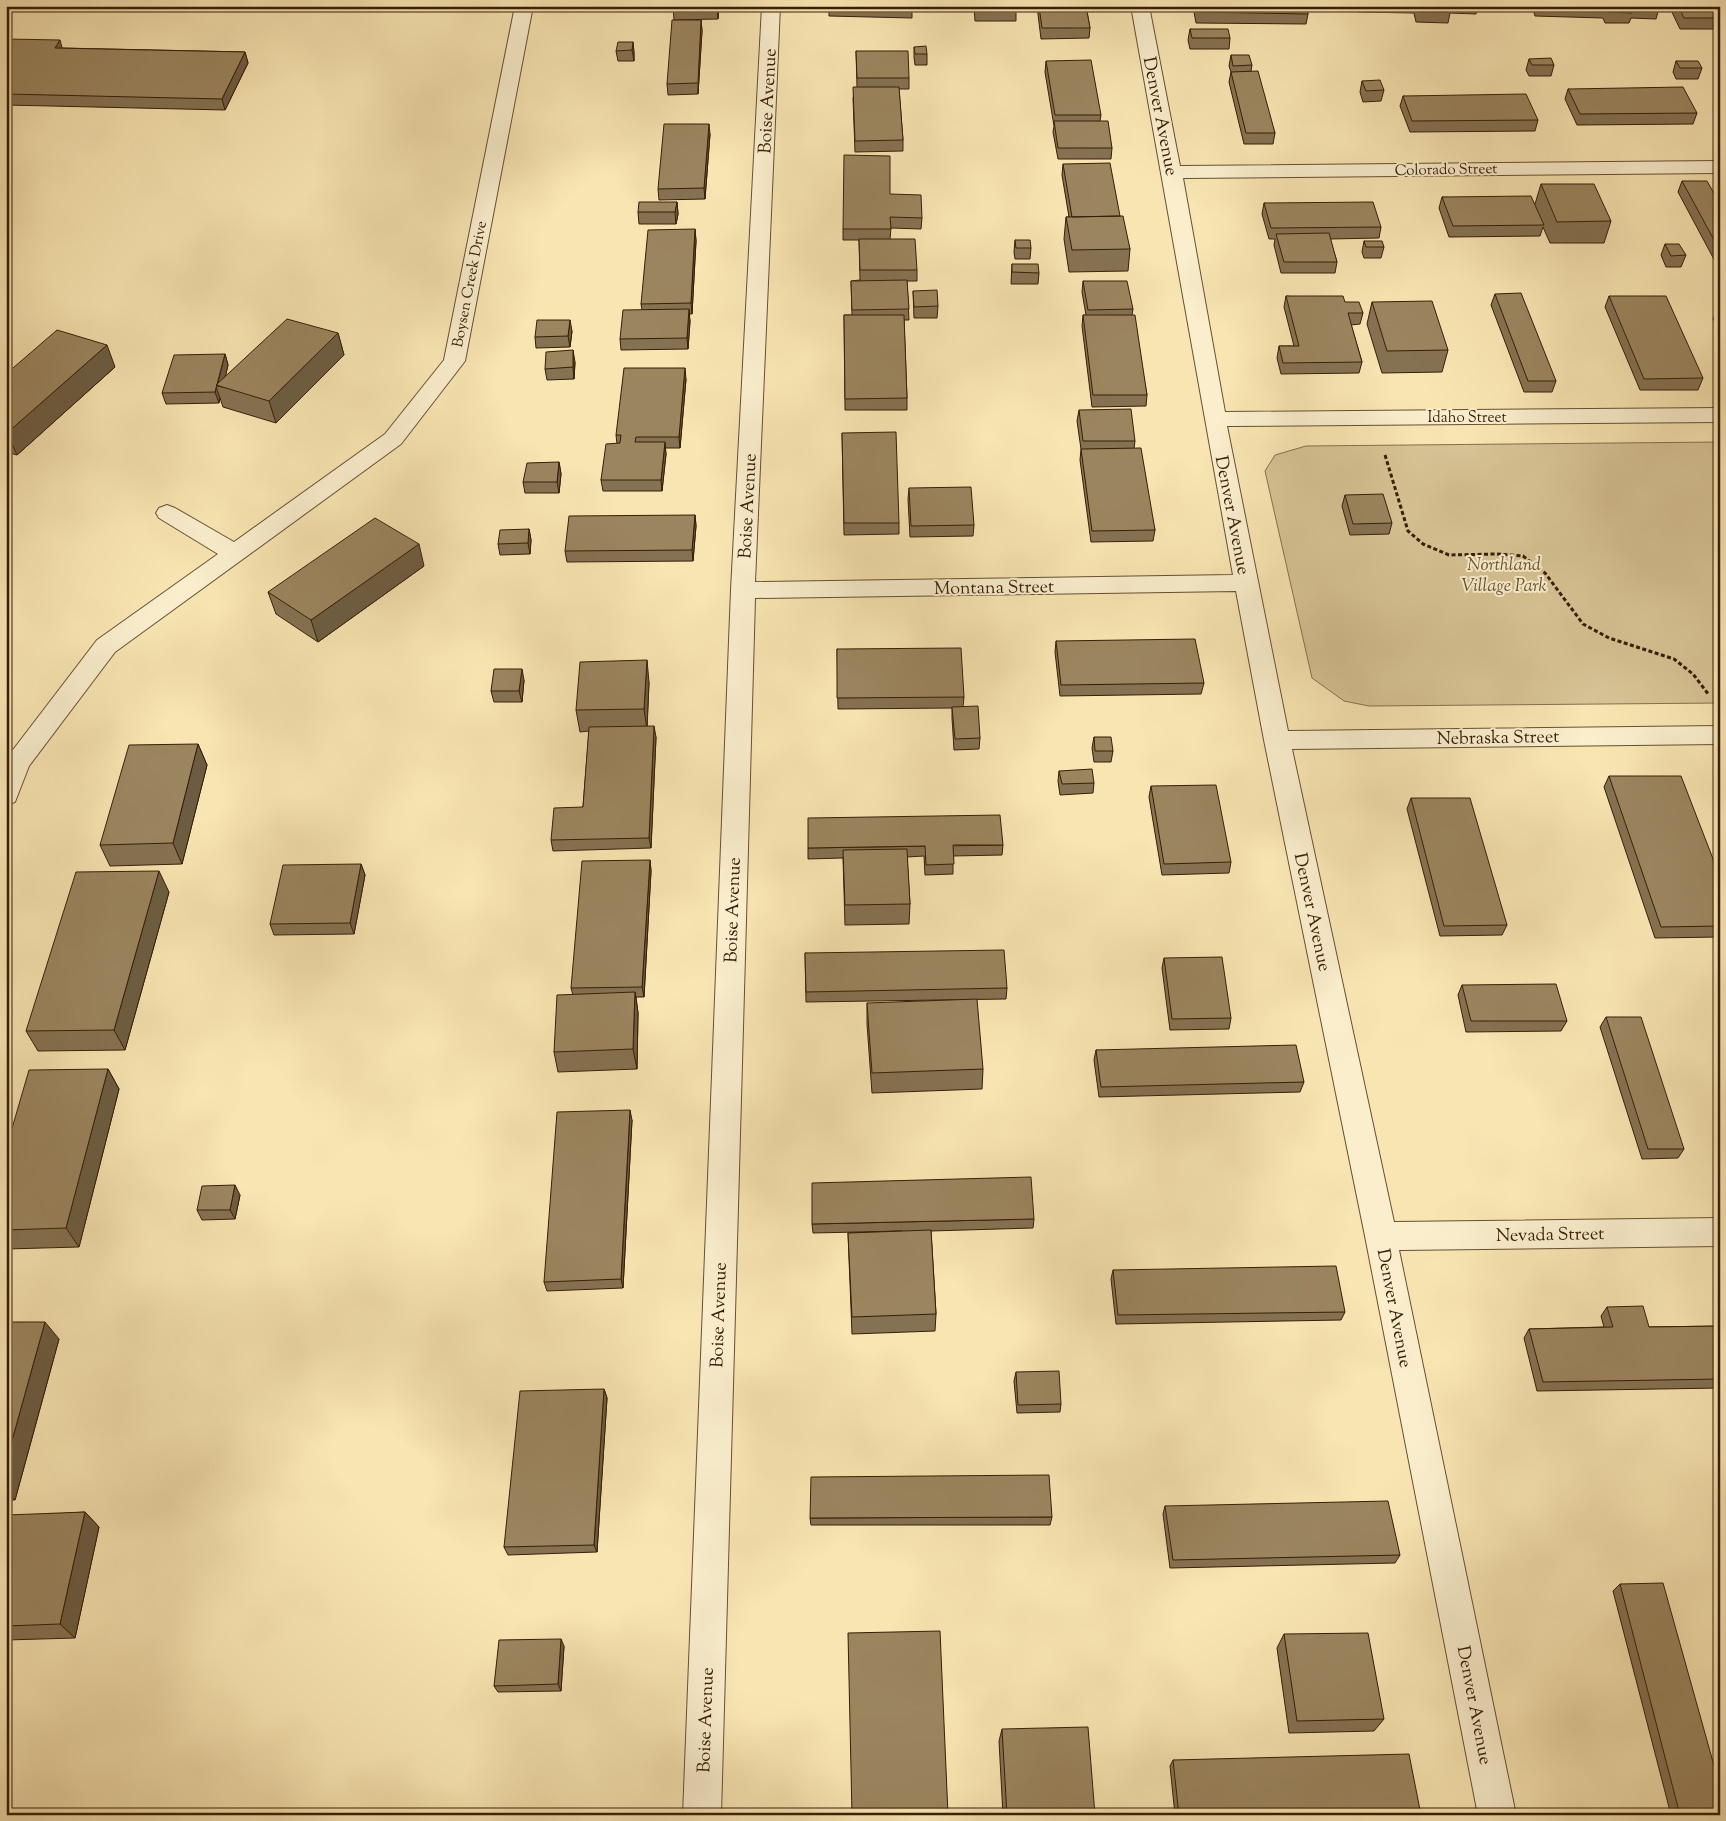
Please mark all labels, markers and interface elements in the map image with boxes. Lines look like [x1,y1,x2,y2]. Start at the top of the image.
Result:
street label: Boise Avenue [753,48,785,155]
street label: Denver Avenue [1135,55,1183,178]
street label: Colorado Street [1394,159,1498,182]
street label: Boysen Creek Drive [448,219,493,349]
street label: Idaho Street [1427,408,1507,429]
street label: Boise Avenue [733,453,765,560]
street label: Denver Avenue [1207,454,1255,577]
park label: Northland Village Park [1461,553,1547,600]
street label: Montana Street [934,575,1054,603]
street label: Nebraska Street [1436,725,1560,753]
street label: Denver Avenue [1286,851,1336,974]
street label: Boise Avenue [719,857,749,963]
street label: Nevada Street [1496,1222,1604,1250]
street label: Denver Avenue [1369,1247,1417,1370]
street label: Boise Avenue [705,1262,735,1368]
street label: Denver Avenue [1449,1644,1497,1767]
street label: Boise Avenue [692,1667,722,1773]

